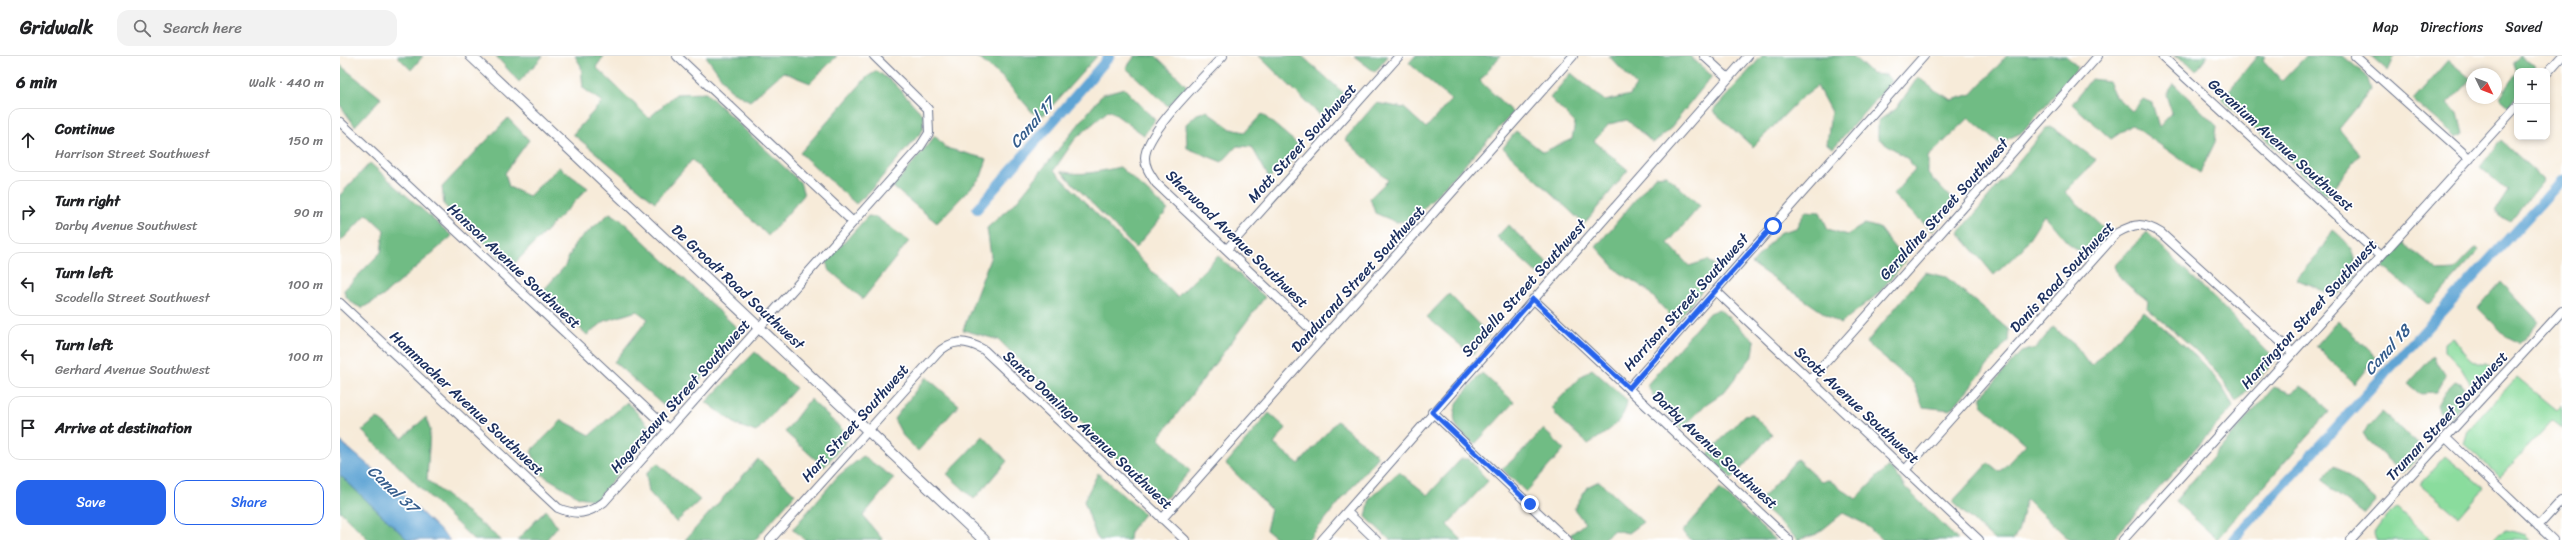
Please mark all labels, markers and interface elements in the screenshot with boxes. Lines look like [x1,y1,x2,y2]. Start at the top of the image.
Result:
search box [117,10,397,46]
text: Gridwalk [20,11,93,44]
text: Search here [163,15,242,41]
text: Map [2372,15,2398,40]
text: Directions [2420,15,2483,40]
text: Saved [2505,15,2542,40]
icon: search [131,17,153,39]
text: 6 min [16,67,57,97]
north arrow [2466,68,2502,104]
map controls [2514,68,2550,140]
button: + [2514,68,2550,104]
text: Walk · 440 m [249,71,324,94]
street label: Geranium Avenue Southwest [2202,72,2361,218]
street label: Mott Street Southwest [1241,77,1363,209]
water label: Canal 17 [1002,88,1065,155]
button: − [2514,104,2550,140]
text: Continue [55,116,115,142]
icon: ahead [17,129,39,151]
text: 150 m [288,129,323,152]
street label: Geraldine Street Southwest [1873,131,2016,286]
text: Harrison Street Southwest [55,142,210,165]
street label: Sherwood Avenue Southwest [1159,163,1315,315]
text: Turn right [55,188,120,214]
street label: Hanson Avenue Southwest [441,197,587,336]
street label: Dandurand Street Southwest [1284,199,1432,359]
icon: right [17,201,39,223]
text: 90 m [293,201,323,224]
street label: Scodella Street Southwest [1455,212,1594,363]
text: Darby Avenue Southwest [55,214,198,237]
street label: Danis Road Southwest [2003,215,2121,339]
route start [1764,217,1782,235]
street label: De Groodt Road Southwest [665,218,812,357]
street label: Harrison Street Southwest [1617,226,1756,377]
street label: Harrington Street Southwest [2234,233,2384,395]
text: Turn left [55,260,113,286]
icon: left [17,273,39,295]
text: 100 m [288,273,323,296]
text: Scodella Street Southwest [55,286,210,309]
street label: Hagerstown Street Southwest [603,312,757,479]
water label: Canal 18 [2356,316,2419,382]
street label: Hammacher Avenue Southwest [384,324,551,482]
text: Turn left [55,332,113,358]
street label: Scott Avenue Southwest [1788,340,1926,471]
street label: Santo Domingo Avenue Southwest [997,344,1179,517]
icon: left [17,345,39,367]
text: 100 m [288,345,323,368]
street label: Truman Street Southwest [2379,345,2515,487]
text: Gerhard Avenue Southwest [55,358,210,381]
street label: Hart Street Southwest [795,358,916,488]
street label: Darby Avenue Southwest [1646,384,1784,516]
text: Arrive at destination [55,415,192,441]
icon: arrive [17,417,39,439]
water label: Canal 37 [361,457,428,523]
button: Save [16,480,166,525]
button: Share [174,480,324,525]
route end [1521,495,1539,513]

